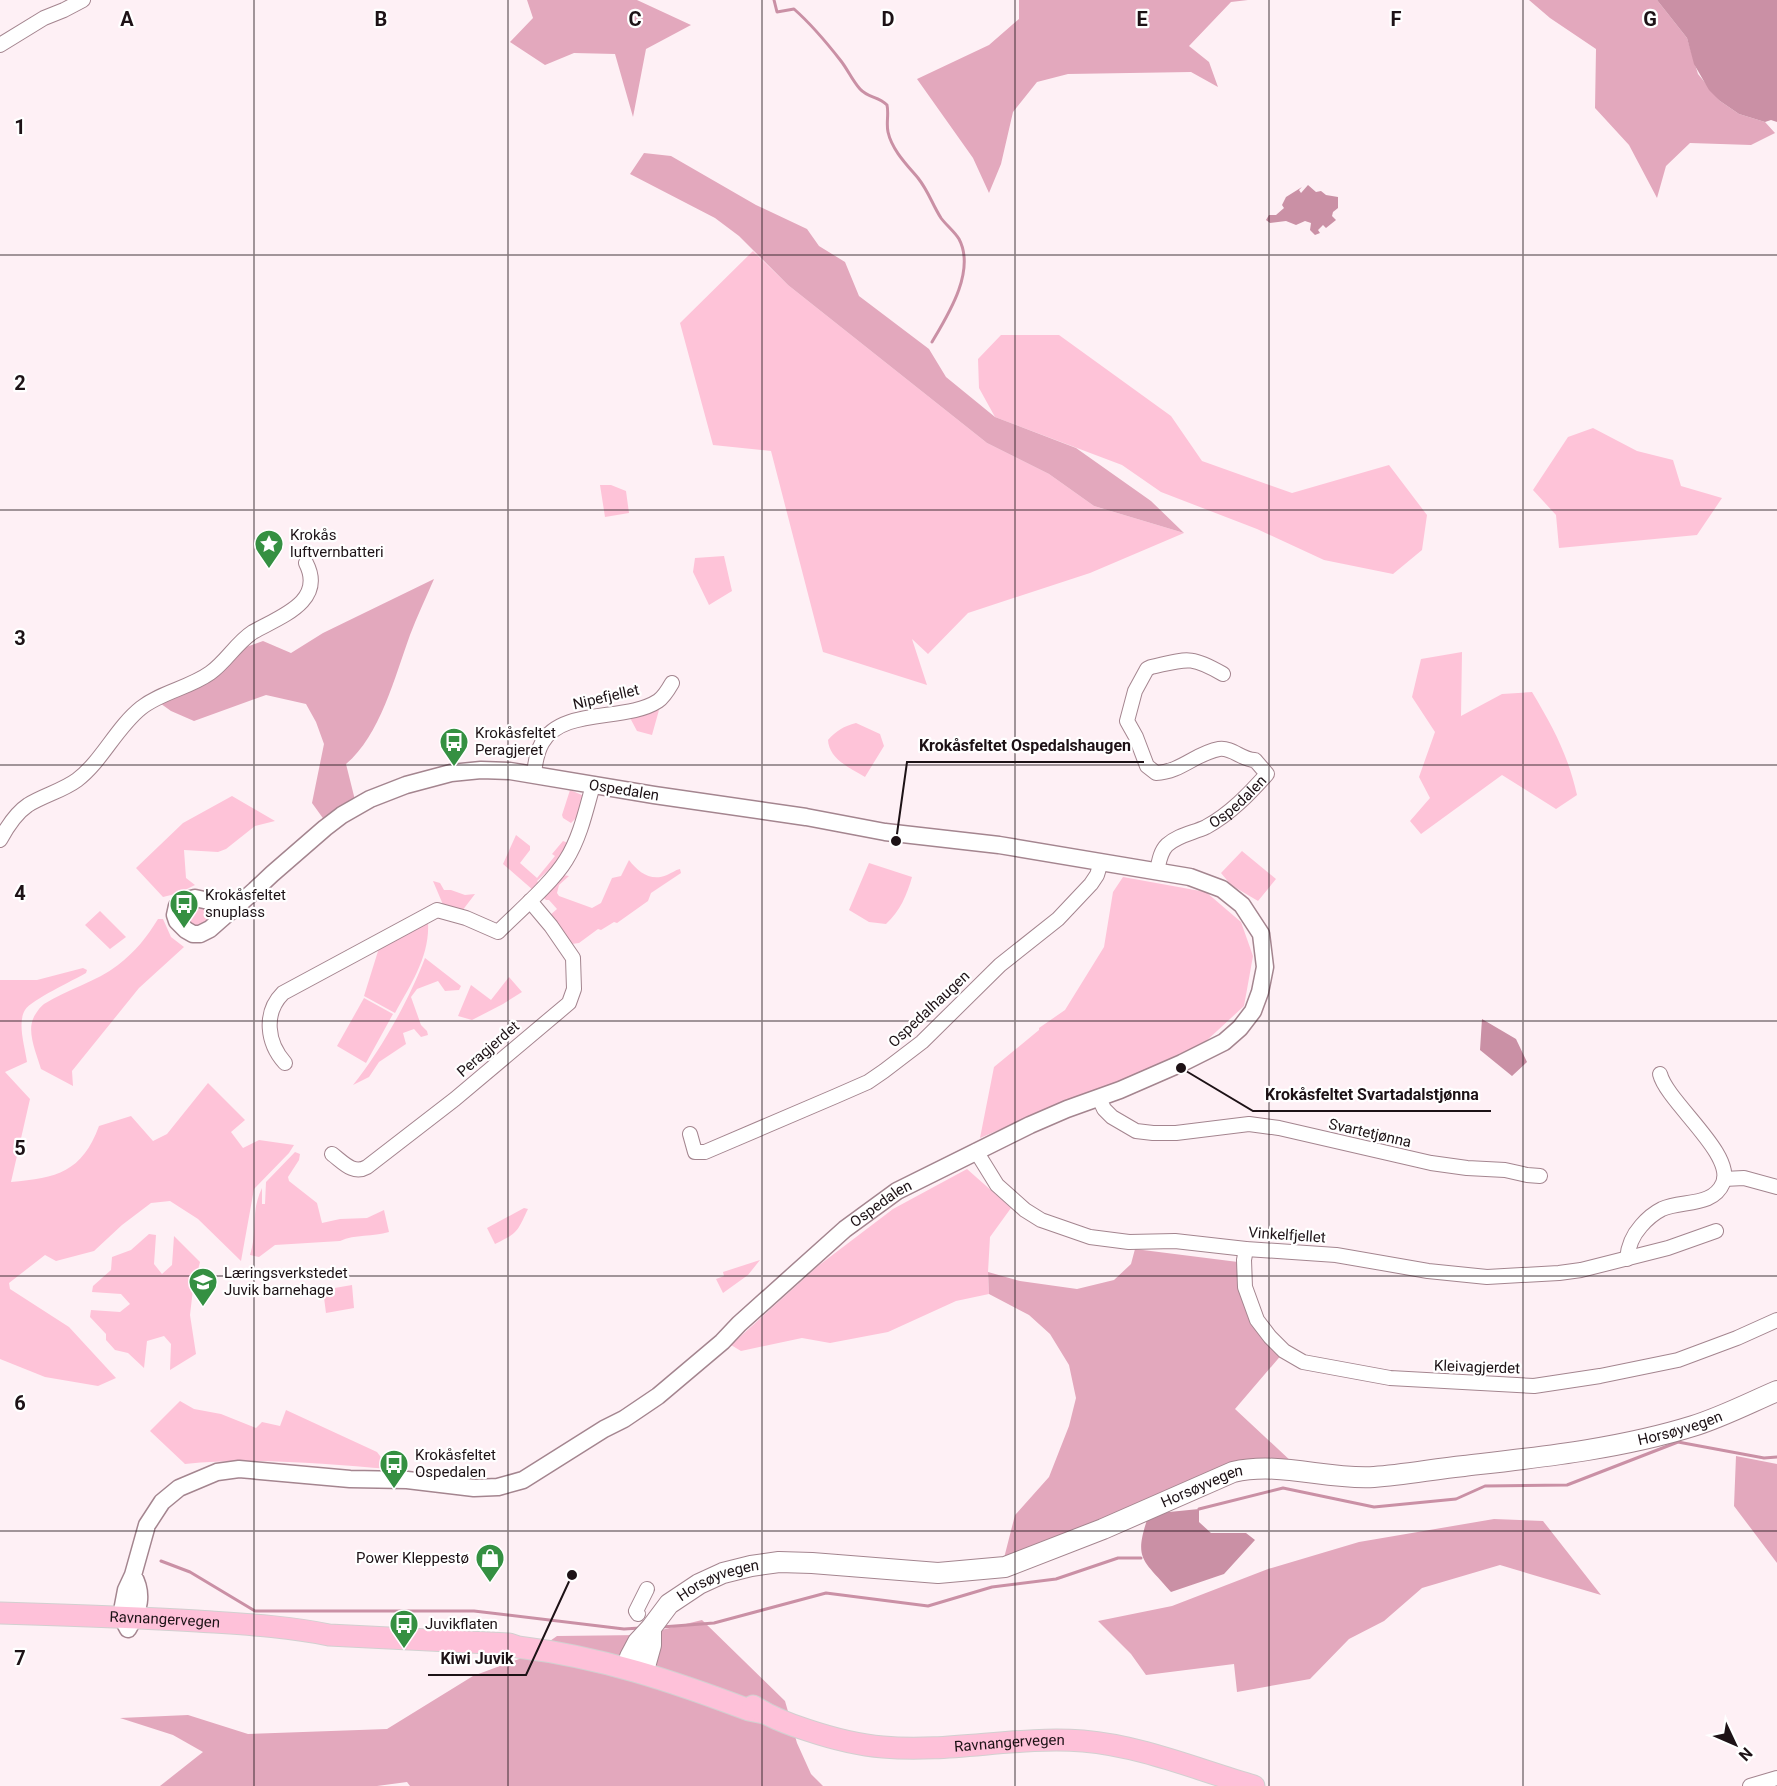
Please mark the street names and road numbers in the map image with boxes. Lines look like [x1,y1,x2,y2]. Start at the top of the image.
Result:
street label: Nipefjellet [571,681,641,713]
street label: Ospedalen [1206,772,1270,832]
street label: Ospedalen [588,776,660,804]
street label: Ospedalhaugen [885,967,973,1051]
street label: Peragjerdet [453,1017,523,1081]
street label: Svartetjønna [1327,1115,1413,1151]
street label: Ospedalen [847,1176,915,1231]
street label: Vinkelfjellet [1248,1223,1326,1247]
street label: Kleivagjerdet [1434,1357,1520,1378]
street label: Horsøyvegen [1636,1407,1725,1449]
street label: Horsøyvegen [1158,1461,1244,1512]
street label: Horsøyvegen [674,1556,760,1605]
street label: Ravnangervegen [109,1608,221,1632]
street label: Ravnangervegen [953,1731,1065,1756]

